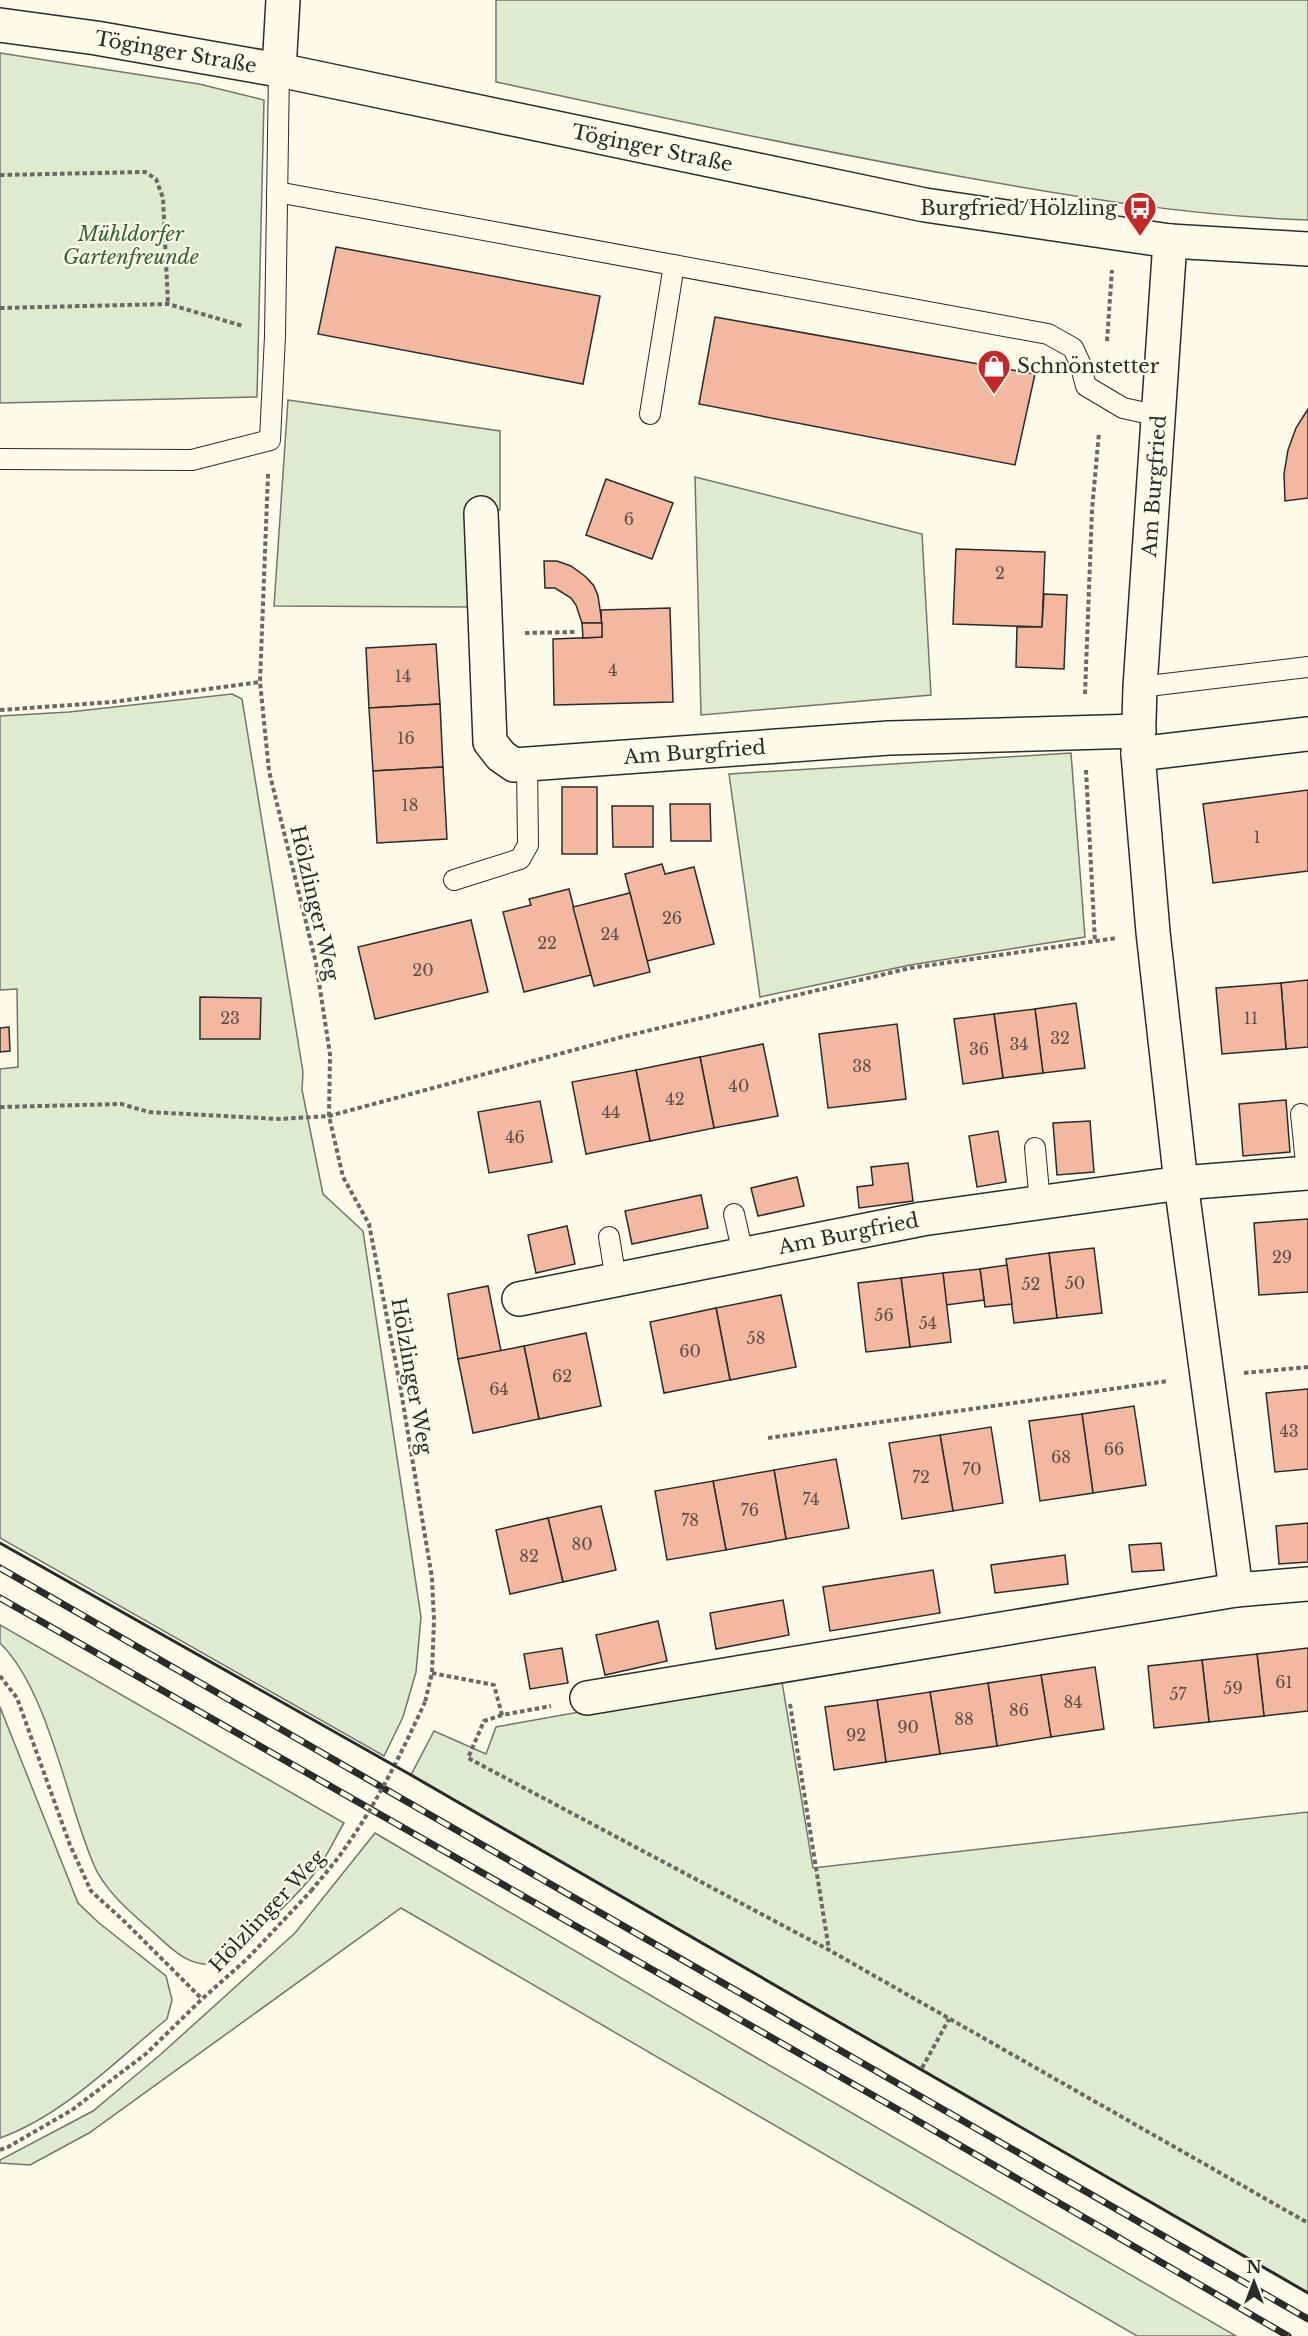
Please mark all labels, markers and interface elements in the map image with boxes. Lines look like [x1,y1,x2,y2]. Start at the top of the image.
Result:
street label: Töginger Straße [93,26,259,78]
street label: Töginger Straße [570,120,735,177]
bus stop icon: Burgfried/Hölzling [1122,190,1158,237]
place label: Burgfried/Hölzling [920,196,1118,220]
park label: Mühldorfer Gartenfreunde [63,222,199,269]
shop icon: Schnönstetter [976,348,1012,395]
place label: Schnönstetter [1017,354,1160,378]
street label: Am Burgfried [1137,414,1171,559]
house number: 6 [624,509,634,529]
house number: 2 [995,563,1005,583]
house number: 4 [608,660,618,680]
house number: 14 [395,666,411,686]
house number: 16 [397,728,415,748]
street label: Am Burgfried [622,735,767,769]
house number: 18 [402,795,418,815]
street label: Hölzlinger Weg [285,823,345,984]
house number: 1 [1253,827,1261,847]
house number: 26 [662,908,682,928]
house number: 24 [600,924,620,944]
house number: 22 [537,933,557,953]
house number: 20 [412,960,434,980]
house number: 23 [220,1008,240,1028]
house number: 11 [1244,1008,1258,1028]
house number: 32 [1050,1028,1070,1048]
house number: 34 [1009,1034,1029,1054]
house number: 36 [969,1039,989,1059]
house number: 38 [852,1056,872,1076]
house number: 40 [729,1076,749,1096]
house number: 42 [665,1089,685,1109]
house number: 44 [602,1102,620,1122]
house number: 46 [505,1127,525,1147]
street label: Am Burgfried [775,1208,921,1259]
house number: 29 [1272,1247,1292,1267]
house number: 50 [1065,1273,1085,1293]
house number: 52 [1022,1274,1040,1294]
street label: Hölzlinger Weg [386,1296,438,1457]
house number: 56 [874,1305,894,1325]
house number: 54 [919,1313,937,1333]
house number: 58 [747,1328,765,1348]
house number: 60 [679,1341,701,1361]
house number: 62 [552,1366,572,1386]
house number: 64 [489,1379,509,1399]
house number: 43 [1279,1421,1299,1441]
house number: 66 [1104,1439,1124,1459]
house number: 68 [1051,1447,1071,1467]
house number: 70 [962,1459,982,1479]
house number: 72 [912,1467,930,1487]
house number: 74 [802,1489,820,1509]
house number: 76 [741,1500,759,1520]
house number: 78 [681,1510,699,1530]
house number: 80 [571,1534,593,1554]
house number: 82 [519,1546,539,1566]
house number: 61 [1275,1672,1293,1692]
house number: 59 [1223,1678,1243,1698]
house number: 57 [1169,1684,1188,1704]
house number: 84 [1063,1692,1083,1712]
house number: 86 [1009,1700,1029,1720]
house number: 88 [954,1709,974,1729]
house number: 90 [897,1717,919,1737]
house number: 92 [846,1725,866,1745]
street label: Hölzlinger Weg [204,1844,331,1977]
north arrow [1224,2252,1284,2312]
text: N [1246,2257,1262,2277]

